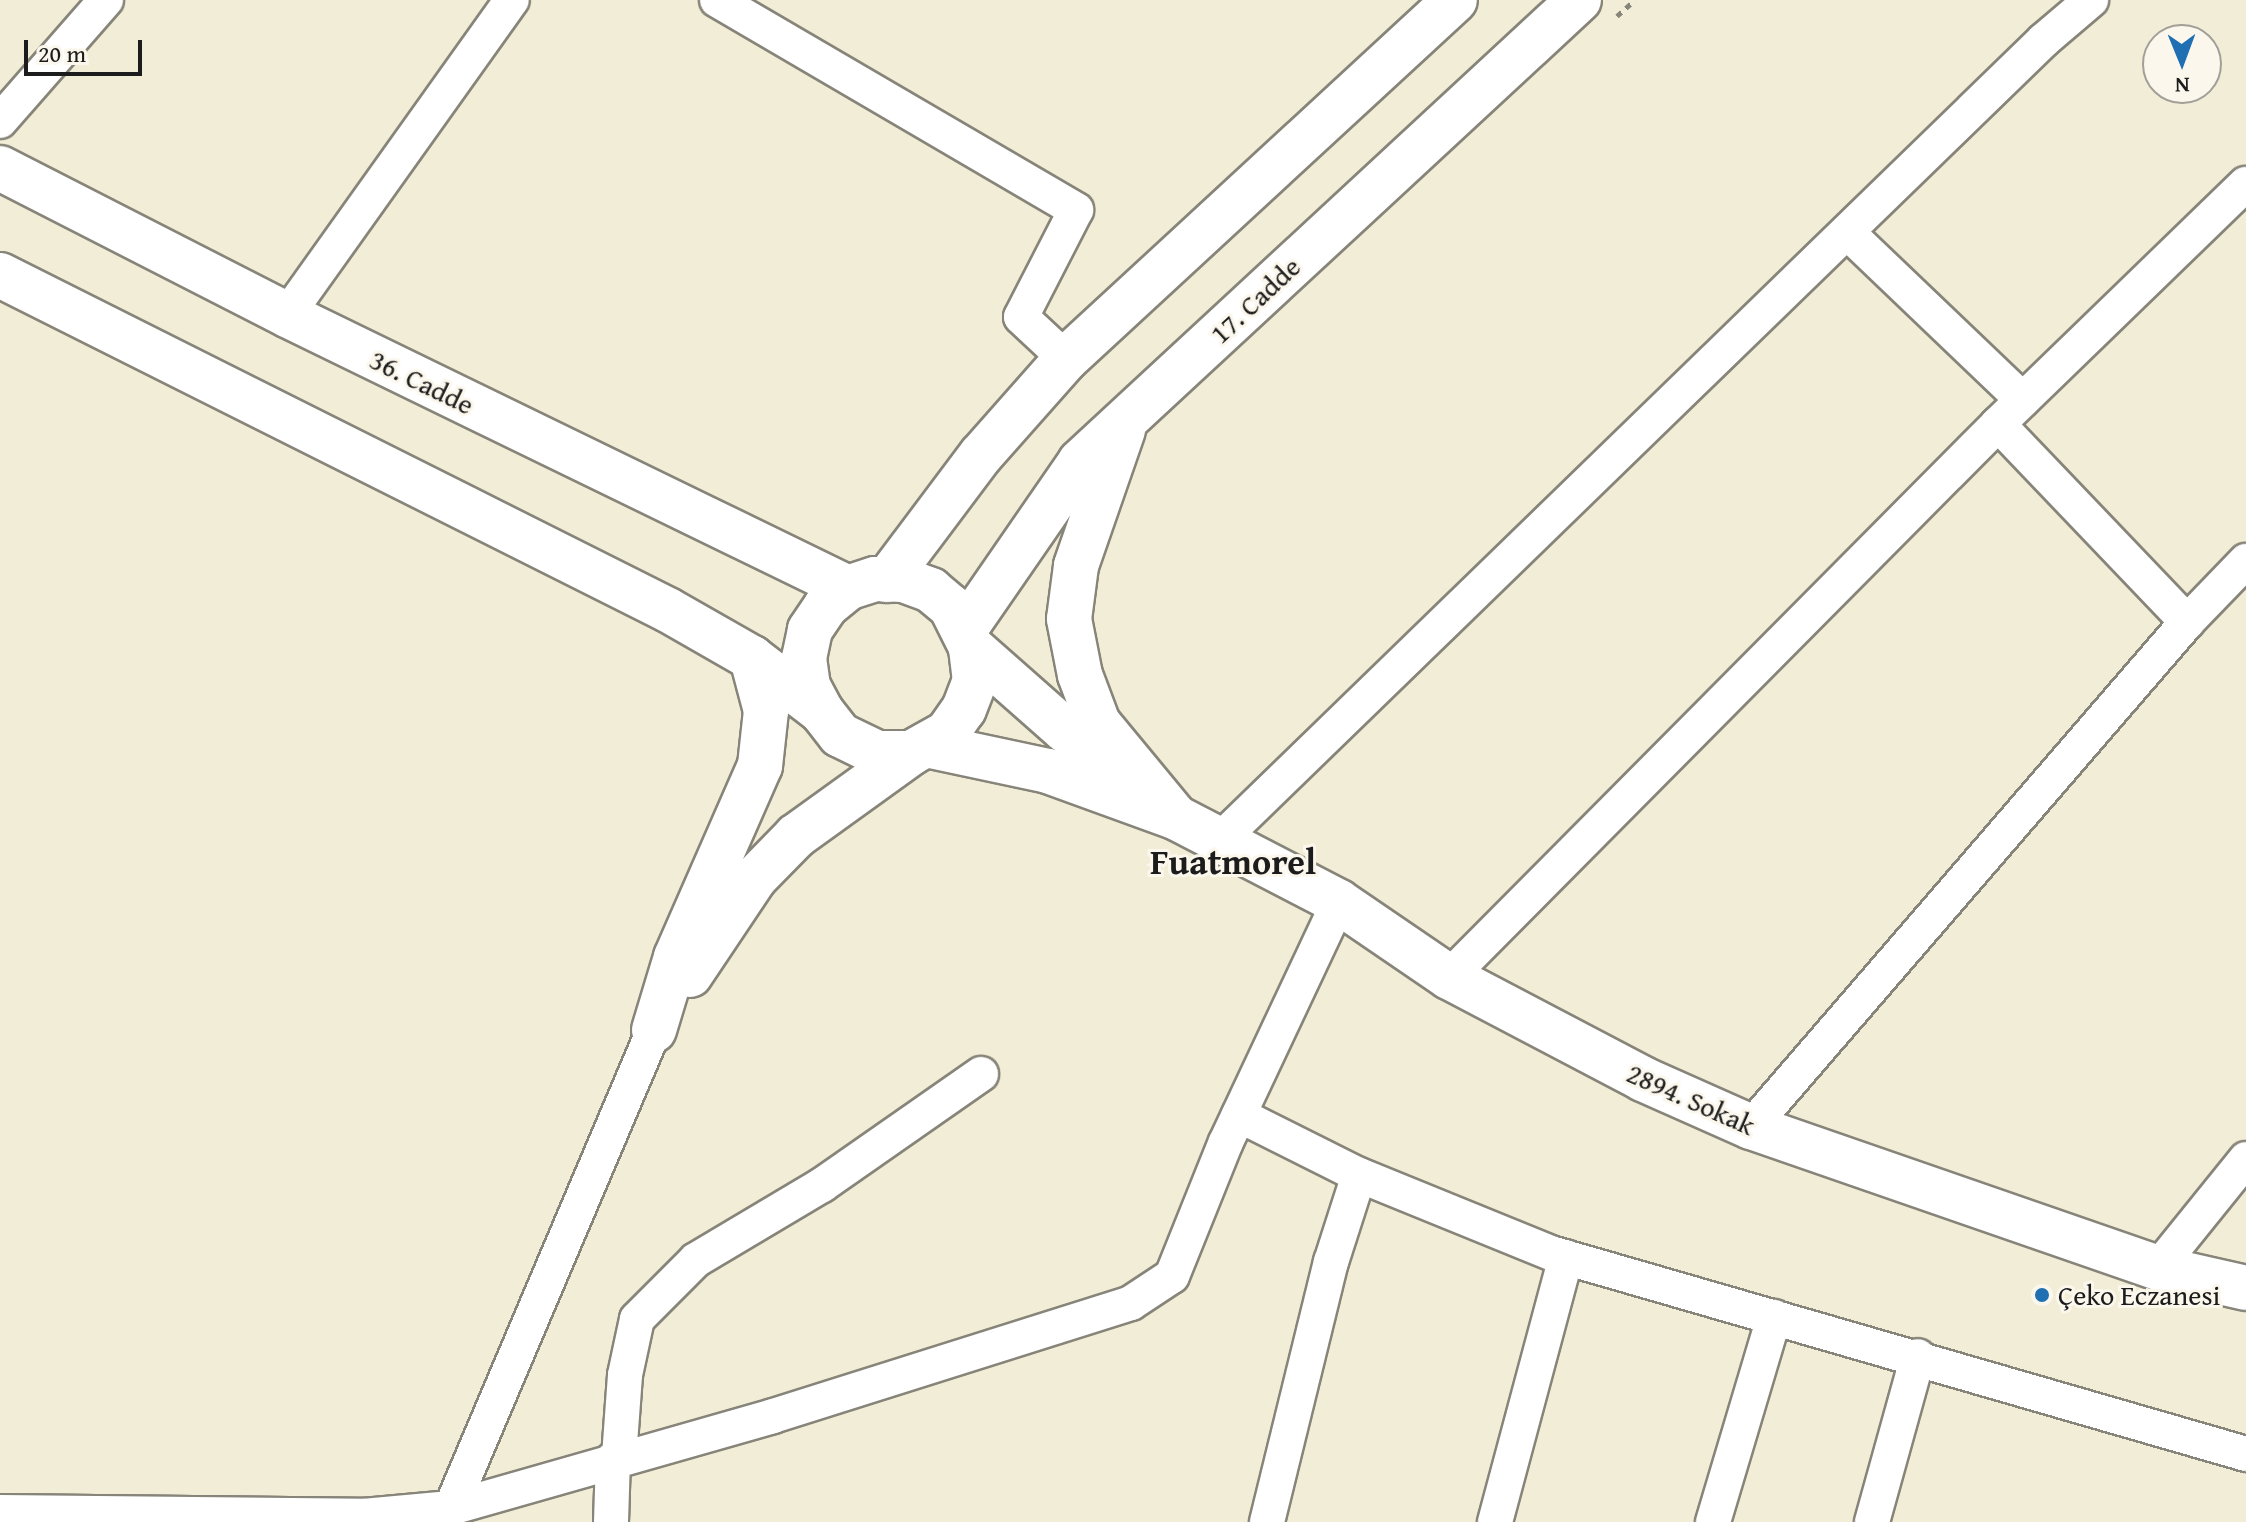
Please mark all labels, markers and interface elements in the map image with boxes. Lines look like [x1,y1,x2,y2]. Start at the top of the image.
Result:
scale bar [28,24,146,74]
north arrow [2142,24,2222,104]
text: 20 m [38,36,86,71]
text: N [2175,70,2190,102]
street label: 17. Cadde [1203,250,1307,350]
street label: 36. Cadde [365,342,479,422]
district label: Fuatmorel [1150,839,1316,883]
street label: 2894. Sokak [1622,1056,1760,1142]
place label: Çeko Eczanesi [2058,1278,2220,1312]
marker: Çeko Eczanesi [2033,1286,2051,1304]

